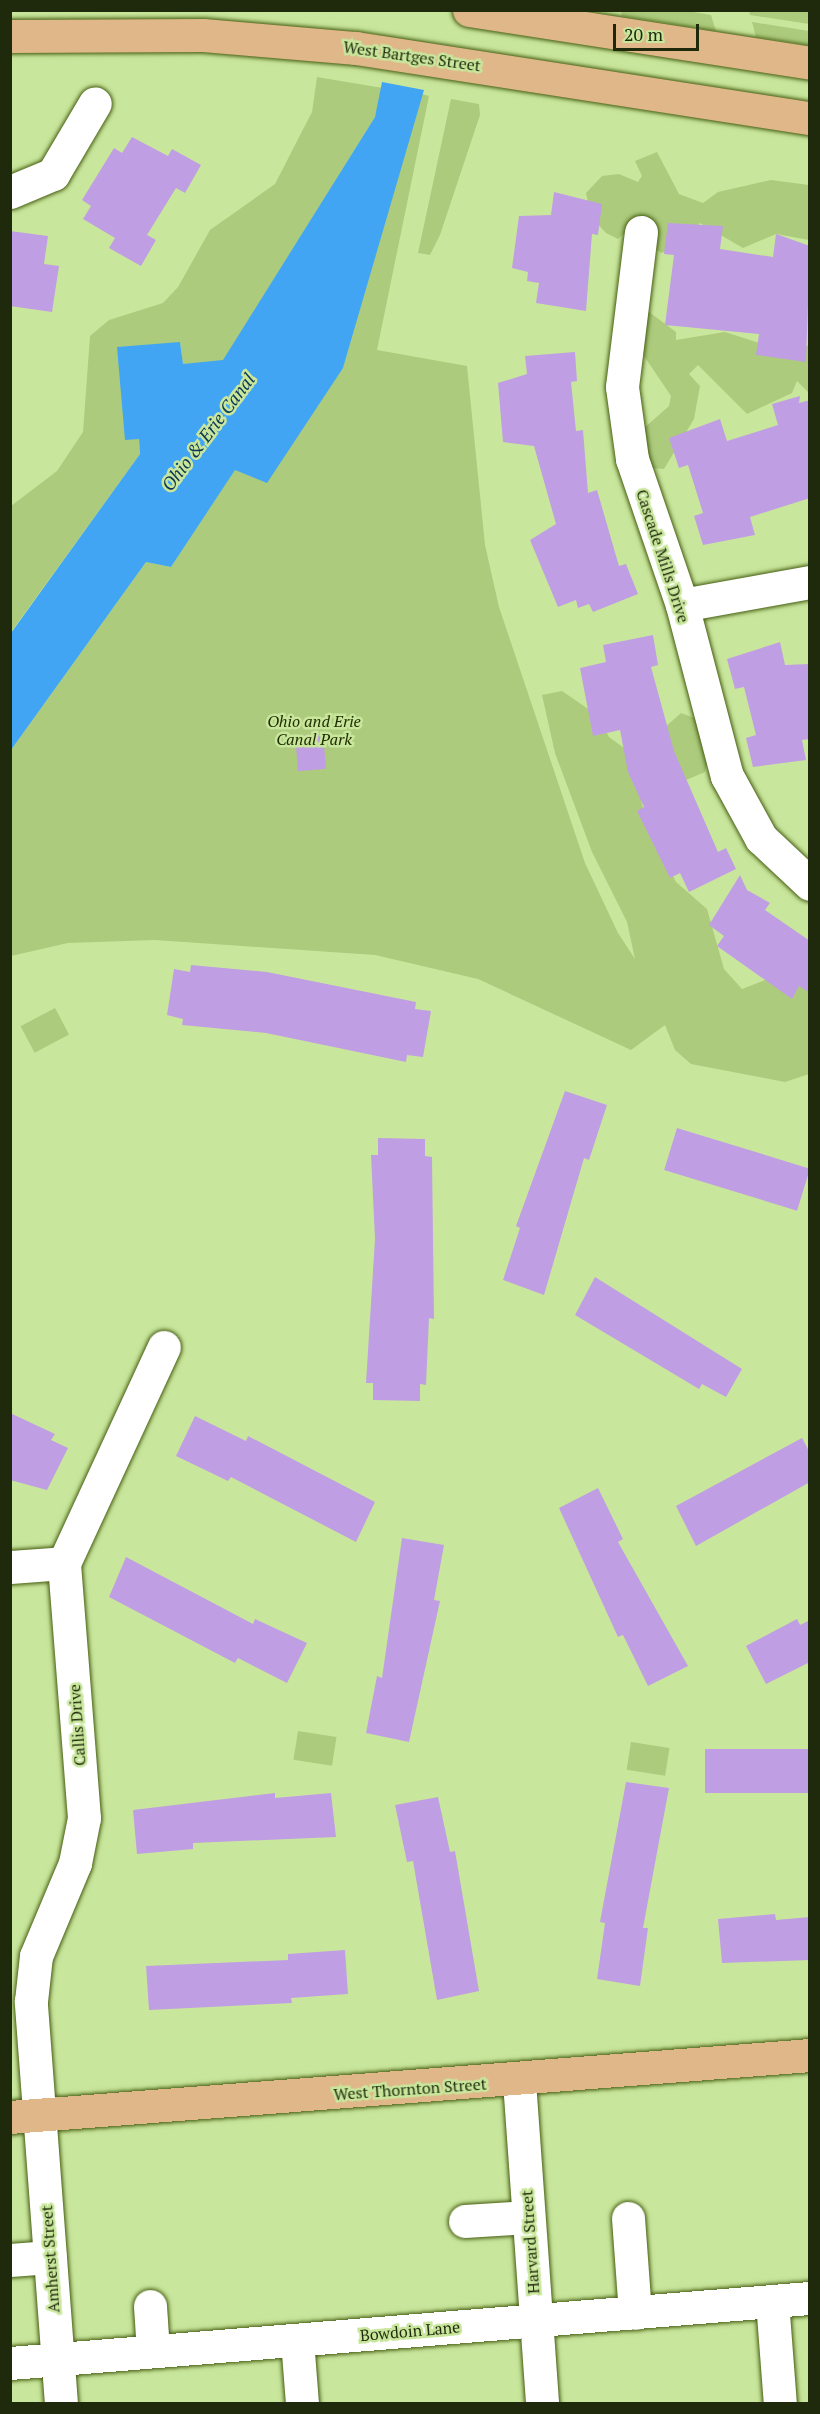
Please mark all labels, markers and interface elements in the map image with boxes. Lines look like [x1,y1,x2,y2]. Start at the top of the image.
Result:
scale bar [616,12,702,50]
text: 20 m [624,22,663,46]
street label: West Bartges Street [342,37,482,75]
water label: Ohio & Erie Canal [157,369,259,495]
street label: Cascade Mills Drive [632,487,694,625]
park label: Ohio and Erie Canal Park [267,711,361,749]
street label: Callis Drive [65,1684,89,1766]
street label: West Thornton Street [333,2074,487,2104]
street label: Harvard Street [517,2189,543,2295]
street label: Amherst Street [37,2205,63,2313]
street label: Bowdoin Lane [359,2317,461,2345]

